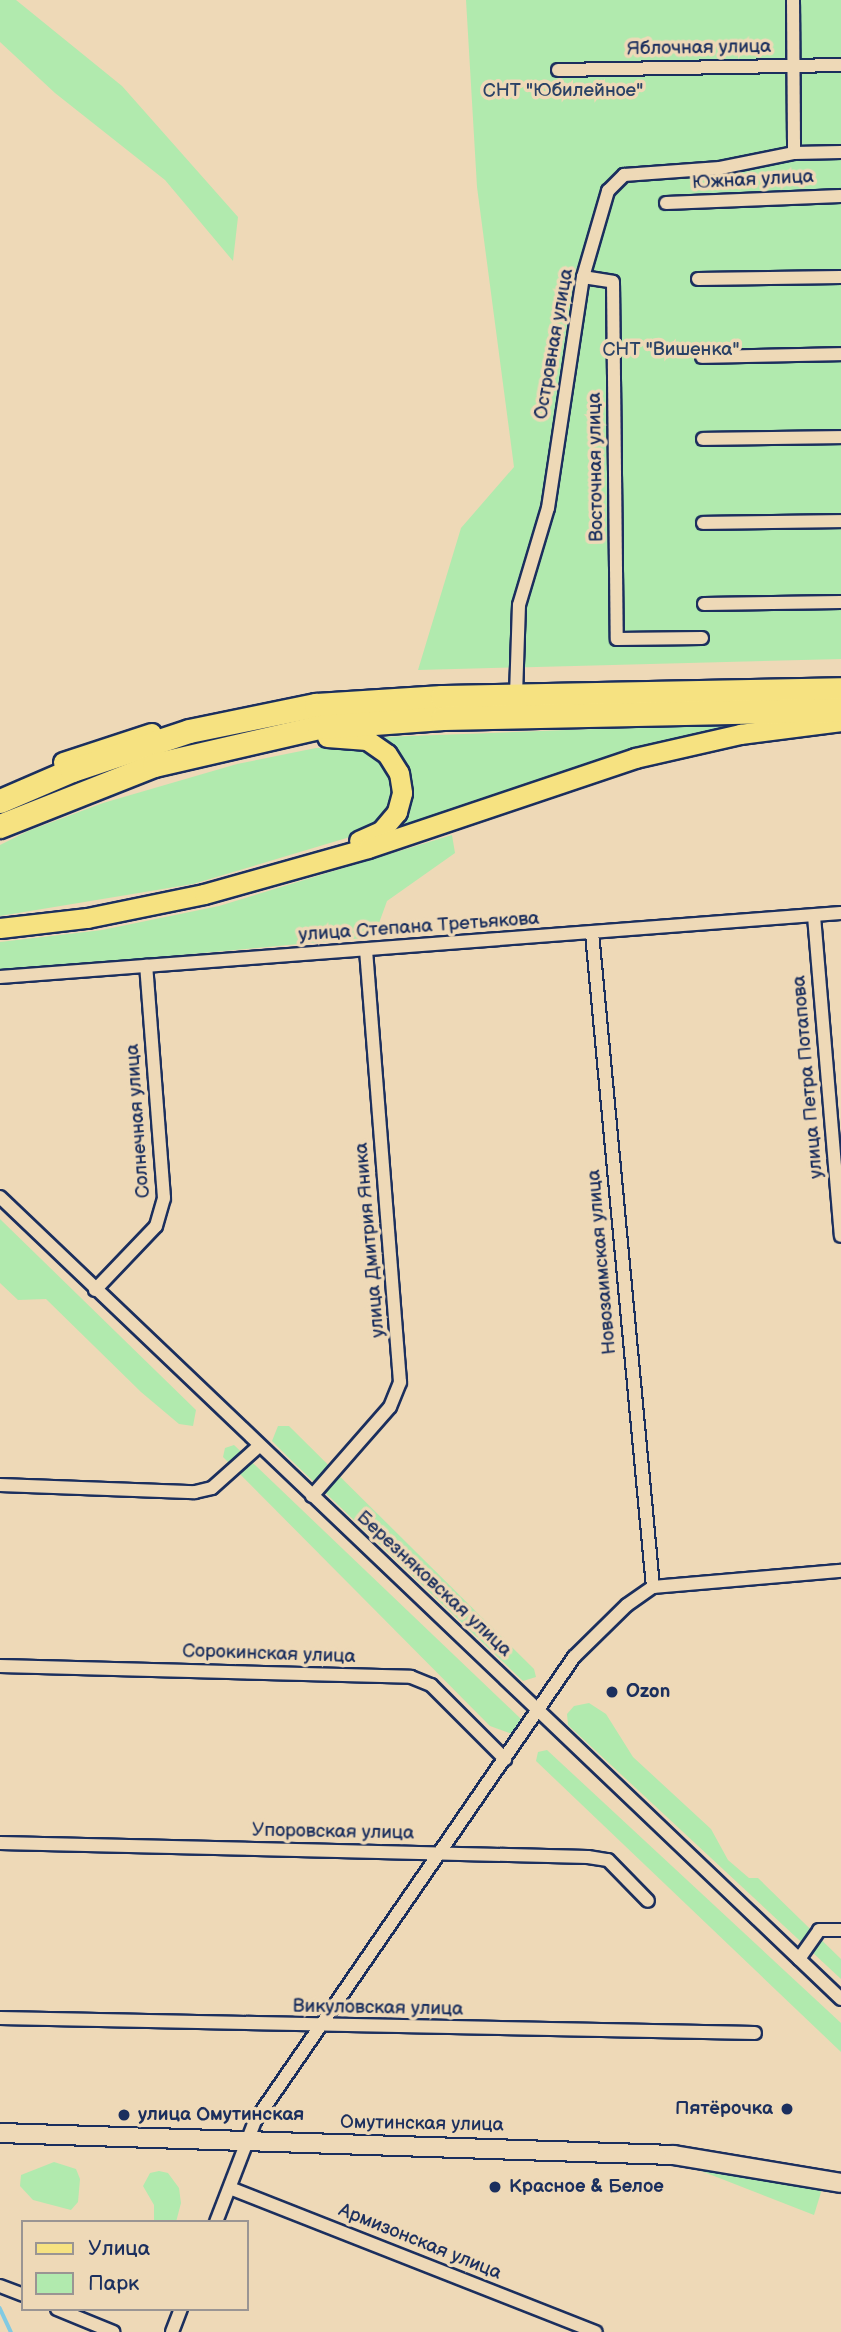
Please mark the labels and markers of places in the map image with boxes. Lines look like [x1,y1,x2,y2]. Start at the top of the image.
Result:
place label: Ozon [626,1681,670,1703]
marker: Ozon [604,1684,620,1700]
place label: Пятёрочка [675,2098,773,2120]
marker: Пятёрочка [779,2101,795,2117]
place label: улица Омутинская [138,2104,304,2126]
marker: улица Омутинская [116,2107,132,2123]
place label: Красное & Белое [509,2176,664,2198]
marker: Красное & Белое [487,2179,503,2195]

